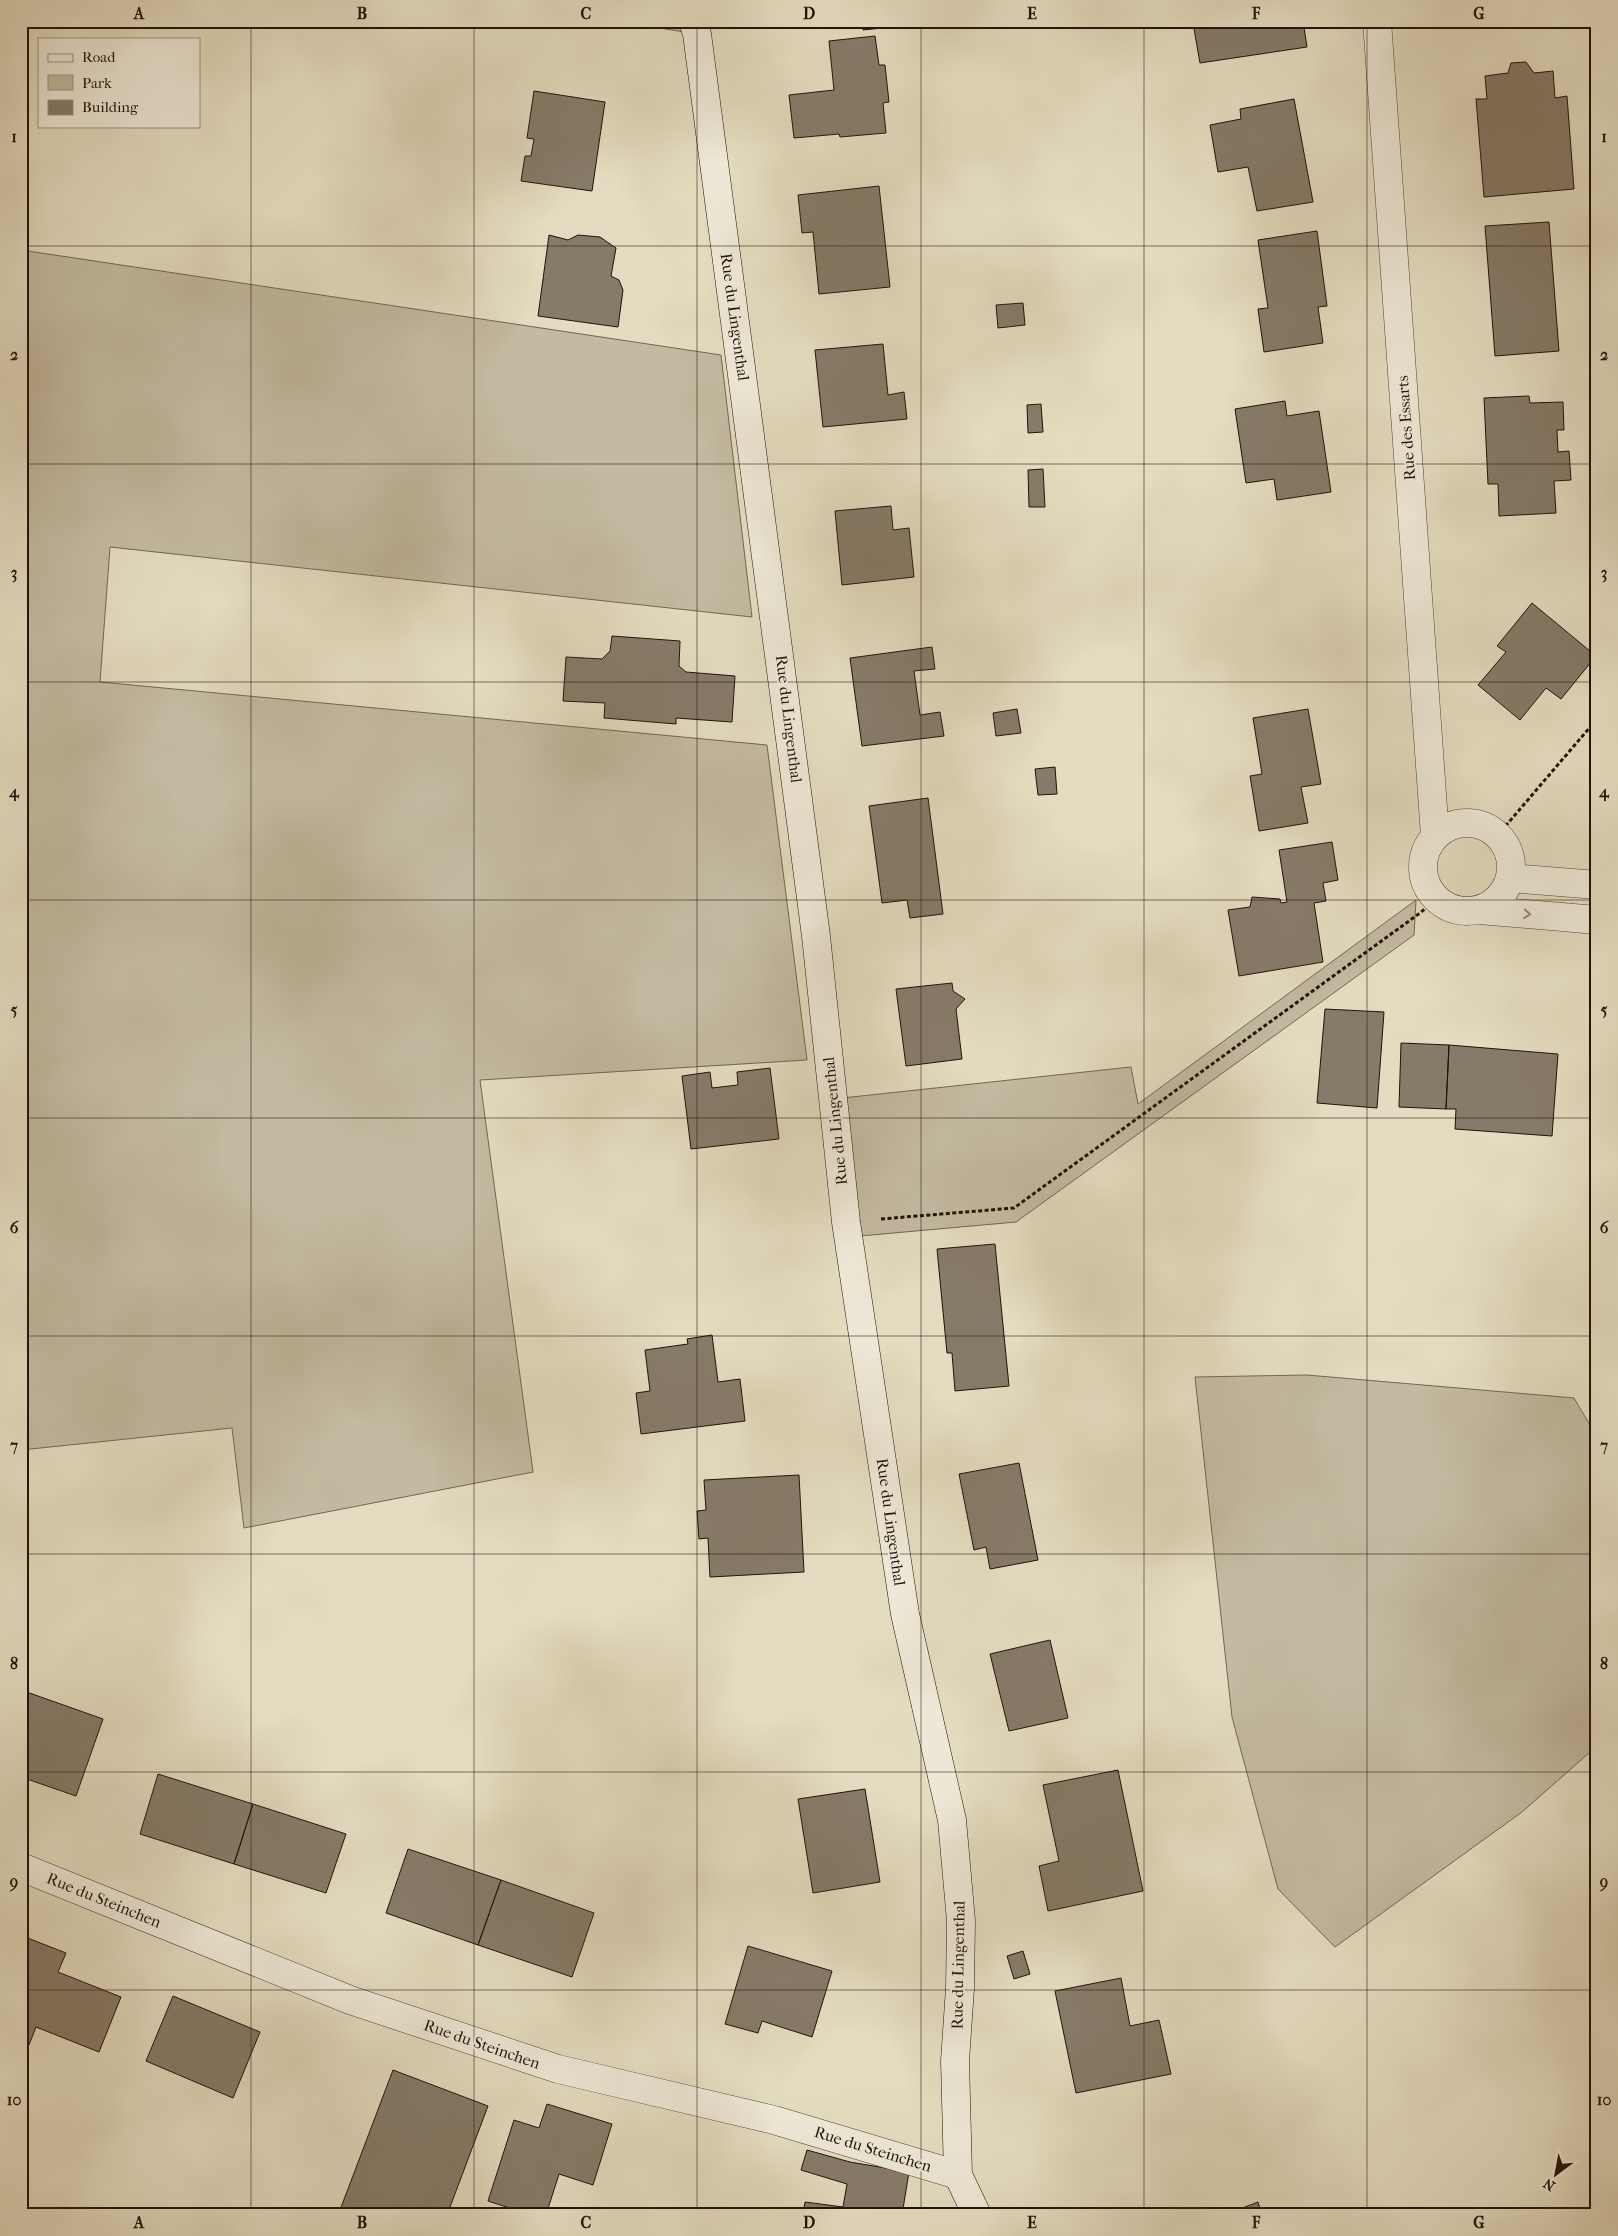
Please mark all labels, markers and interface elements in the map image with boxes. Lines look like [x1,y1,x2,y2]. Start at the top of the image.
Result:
text: A [133,4,145,23]
text: B [357,4,367,23]
text: C [581,4,592,23]
text: D [803,4,815,23]
text: E [1027,4,1037,23]
text: F [1251,4,1261,23]
text: G [1473,4,1485,23]
legend [38,38,200,128]
text: Road [82,48,116,66]
text: Park [82,74,112,92]
text: Building [82,98,139,116]
text: 1 [11,127,17,146]
text: 1 [1601,127,1607,146]
street label: Rue du Lingenthal [717,252,753,383]
text: 2 [10,345,18,364]
text: 2 [1600,345,1608,364]
street label: Rue des Essarts [1393,375,1419,481]
text: 3 [11,563,17,583]
text: 3 [1601,563,1607,583]
street label: Rue du Lingenthal [772,654,806,785]
text: 4 [8,782,20,802]
text: 4 [1598,782,1610,802]
one-way arrow [1524,908,1532,919]
text: 5 [11,1000,18,1019]
text: 5 [1601,1000,1608,1019]
street label: Rue du Lingenthal [819,1055,851,1186]
text: 6 [10,1218,19,1237]
text: 6 [1600,1218,1609,1237]
text: 7 [9,1436,18,1455]
text: 7 [1599,1436,1608,1455]
street label: Rue du Lingenthal [873,1457,909,1588]
text: 8 [10,1654,18,1673]
text: 8 [1600,1654,1608,1673]
street label: Rue du Steinchen [44,1868,165,1932]
text: 9 [9,1872,18,1892]
text: 9 [1599,1872,1608,1892]
street label: Rue du Lingenthal [947,1900,969,2029]
street label: Rue du Steinchen [421,2015,543,2073]
text: 10 [7,2090,21,2109]
text: 10 [1597,2090,1611,2109]
street label: Rue du Steinchen [812,2122,935,2176]
north arrow [1530,2148,1580,2198]
text: N [1540,2174,1558,2195]
text: A [133,2213,145,2232]
text: B [357,2213,367,2232]
text: C [581,2213,592,2232]
text: D [803,2213,815,2232]
text: E [1027,2213,1037,2232]
text: F [1251,2213,1261,2232]
text: G [1473,2213,1485,2232]

